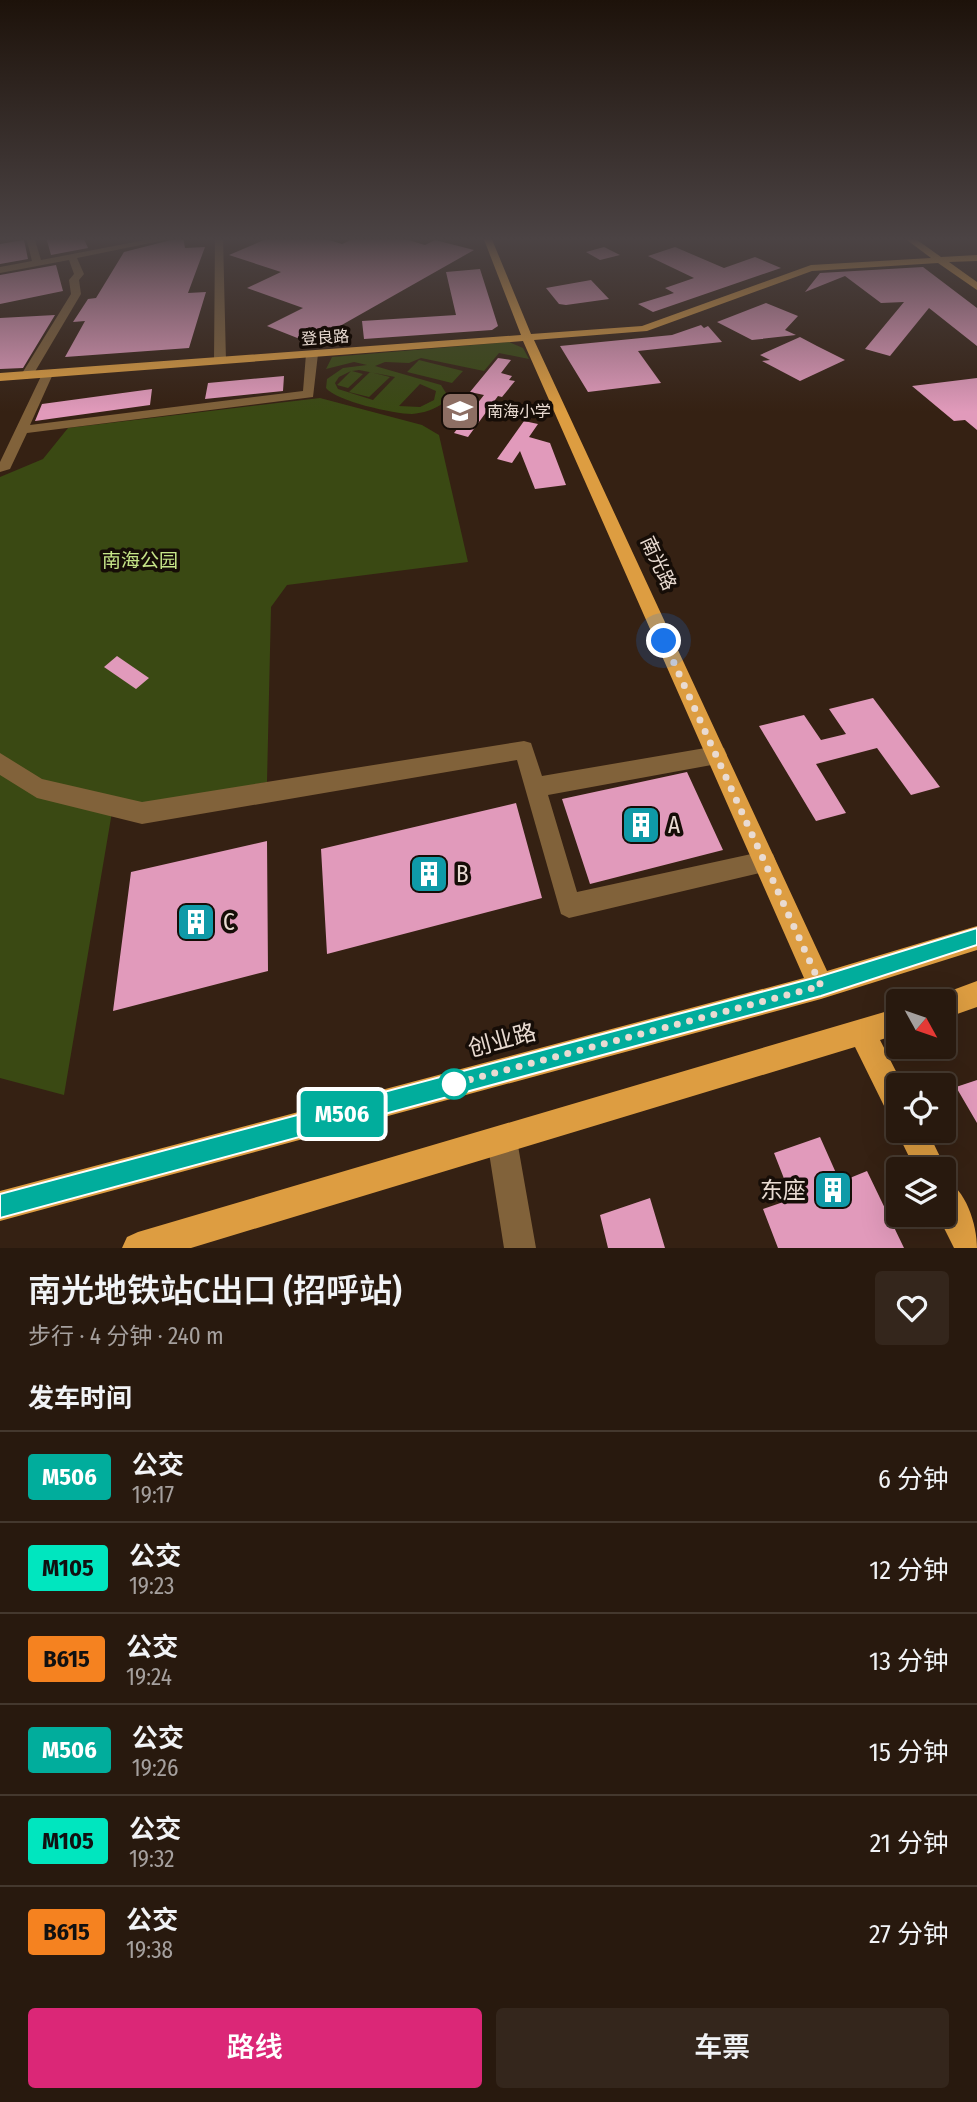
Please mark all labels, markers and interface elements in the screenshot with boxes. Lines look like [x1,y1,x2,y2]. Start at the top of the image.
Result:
street label: 登良路 [300,326,350,349]
school or university icon: 南海小学 [439,390,481,432]
place label: 南海小学 [487,402,551,421]
street label: 南光路 [636,533,681,594]
park label: 南海公园 [102,549,178,572]
your location [646,623,681,658]
building icon: A [620,804,662,846]
place label: A [668,811,680,839]
building icon: B [408,853,450,895]
place label: B [456,860,469,888]
building icon: C [175,901,217,943]
place label: C [223,908,235,936]
north arrow [886,989,956,1059]
map controls [886,989,956,1227]
street label: 创业路 [465,1018,539,1062]
unlabelled marker [439,1069,469,1099]
button: locate [886,1073,956,1143]
line badge: M506 [293,1091,391,1137]
text: M506 [315,1100,369,1128]
button: layers [886,1157,956,1227]
building icon: 东座 [812,1169,854,1211]
place label: 东座 [760,1176,806,1204]
text: 南光地铁站C出口 (招呼站) [28,1271,402,1311]
button: heart [875,1271,949,1345]
text: 步行 · 4 分钟 · 240 m [28,1322,224,1350]
text: 发车时间 [28,1383,132,1414]
text: 公交 [132,1450,184,1481]
text: M506 [42,1463,97,1491]
text: 6 分钟 [878,1464,949,1495]
text: 19:17 [132,1481,174,1509]
text: 公交 [129,1541,181,1572]
text: M105 [42,1554,94,1582]
text: 12 分钟 [869,1555,949,1586]
text: 19:23 [129,1572,174,1600]
text: 公交 [126,1632,178,1663]
text: B615 [43,1645,90,1673]
text: 13 分钟 [869,1646,949,1677]
text: 19:24 [126,1663,172,1691]
text: 公交 [132,1723,184,1754]
text: M506 [42,1736,97,1764]
text: 15 分钟 [869,1737,949,1768]
text: 19:26 [132,1754,178,1782]
text: 公交 [129,1814,181,1845]
text: M105 [42,1827,94,1855]
text: 21 分钟 [870,1828,949,1859]
text: 19:32 [129,1845,174,1873]
text: 公交 [126,1905,178,1936]
text: B615 [43,1918,90,1946]
text: 27 分钟 [869,1919,949,1950]
text: 19:38 [126,1936,173,1964]
button: 路线 [28,2008,482,2088]
button: 车票 [496,2008,949,2088]

